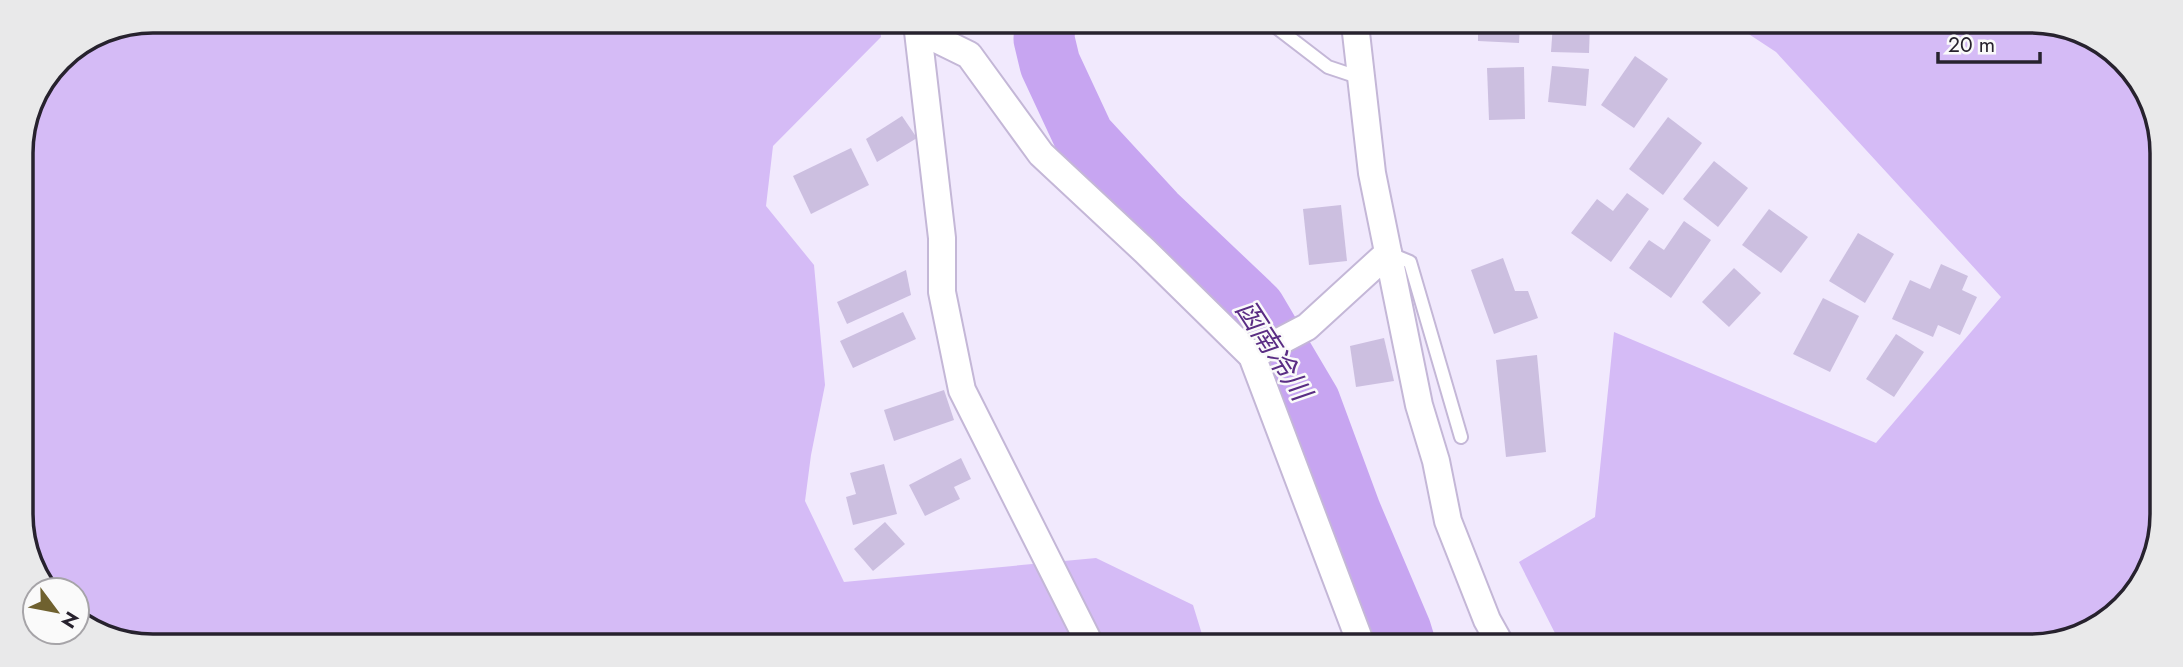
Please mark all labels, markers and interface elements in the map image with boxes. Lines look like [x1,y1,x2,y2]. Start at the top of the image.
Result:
scale bar [1938,21,2039,65]
text: 20 m [1948,30,1995,60]
water label: 函南冷川 [1226,292,1323,411]
north arrow [21,576,91,646]
text: N [55,606,85,633]

